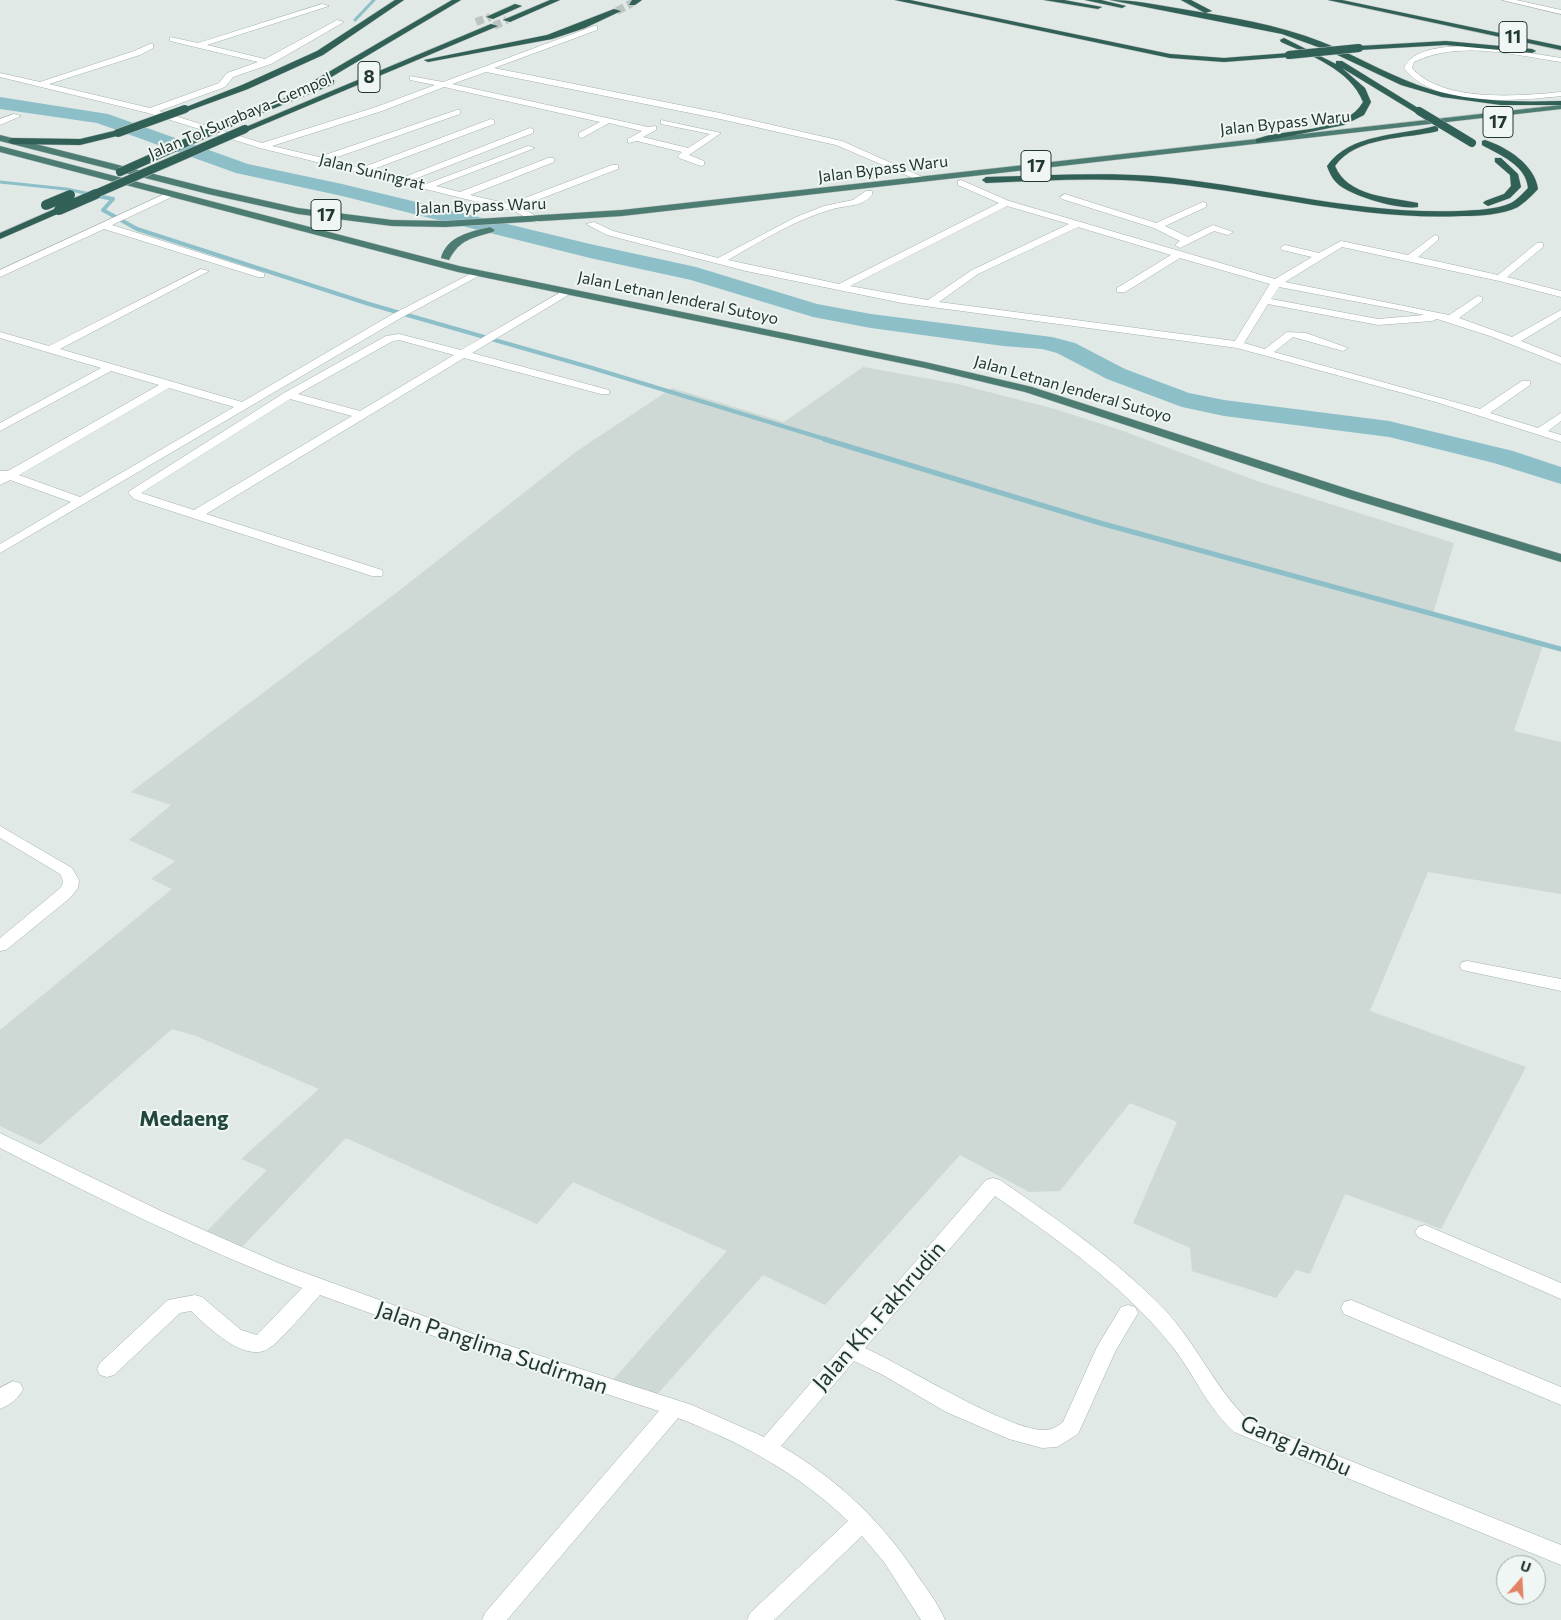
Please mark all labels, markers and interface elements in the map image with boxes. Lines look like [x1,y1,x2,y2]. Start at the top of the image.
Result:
road number: 11 [1499,22,1527,52]
road number: 8 [358,62,380,92]
street label: Jalan Tol Surabaya–Gempol [146,69,334,163]
road number: 17 [1483,106,1513,138]
street label: Jalan Bypass Waru [1219,107,1351,139]
street label: Jalan Suningrat [317,150,427,194]
road number: 17 [1021,150,1051,182]
street label: Jalan Bypass Waru [817,152,949,186]
street label: Jalan Bypass Waru [415,194,547,218]
road number: 17 [311,200,341,230]
street label: Jalan Letnan Jenderal Sutoyo [576,267,780,329]
street label: Jalan Letnan Jenderal Sutoyo [972,352,1174,426]
district label: Medaeng [139,1106,229,1132]
street label: Jalan Kh. Fakhrudin [807,1236,951,1396]
street label: Jalan Panglima Sudirman [373,1296,611,1400]
street label: Gang Jambu [1236,1410,1356,1482]
north arrow [1496,1555,1546,1605]
text: U [1518,1557,1533,1576]

